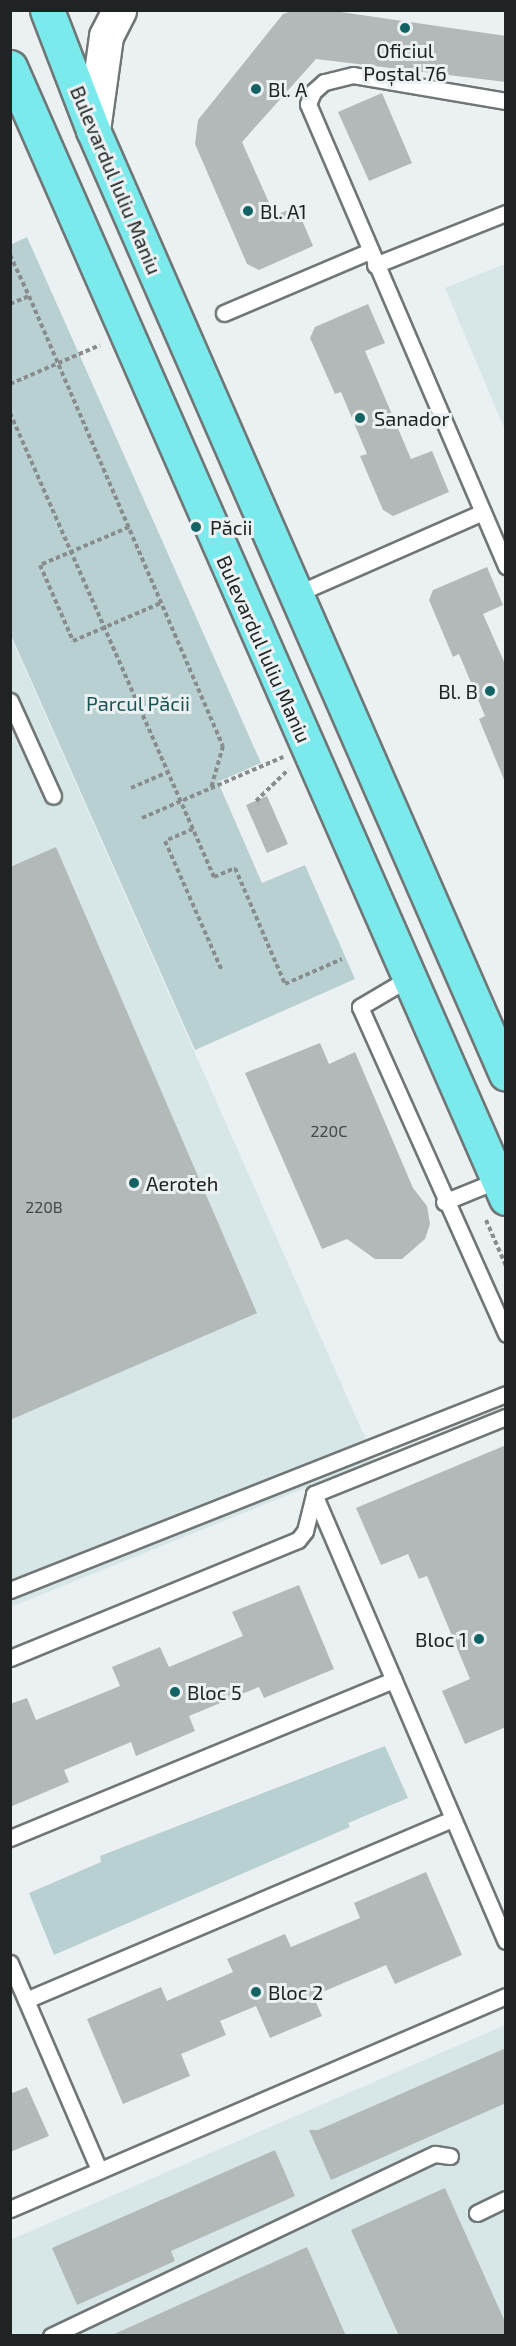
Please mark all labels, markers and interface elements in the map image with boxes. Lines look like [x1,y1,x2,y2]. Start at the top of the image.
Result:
marker: Oficiul Poștal 76 [398,21,412,35]
place label: Oficiul Poștal 76 [363,38,447,85]
place label: Bl. A [268,77,308,101]
street label: Bulevardul Iuliu Maniu [65,82,167,278]
marker: Bl. A [249,82,263,96]
place label: Bl. A1 [260,199,307,223]
marker: Bl. A1 [241,204,255,218]
place label: Sanador [374,406,450,430]
marker: Sanador [351,409,369,427]
place label: Păcii [210,515,252,539]
marker: Păcii [187,518,205,536]
street label: Bulevardul Iuliu Maniu [212,551,316,747]
place label: Bl. B [438,679,478,703]
marker: Bl. B [483,684,497,698]
park label: Parcul Păcii [86,691,190,715]
house number: 220C [311,1121,347,1141]
place label: Aeroteh [146,1171,218,1195]
marker: Aeroteh [127,1176,141,1190]
house number: 220B [25,1197,63,1217]
place label: Bloc 1 [415,1627,467,1651]
marker: Bloc 1 [472,1632,486,1646]
place label: Bloc 5 [187,1680,242,1704]
marker: Bloc 5 [168,1685,182,1699]
place label: Bloc 2 [268,1980,323,2004]
marker: Bloc 2 [249,1985,263,1999]

